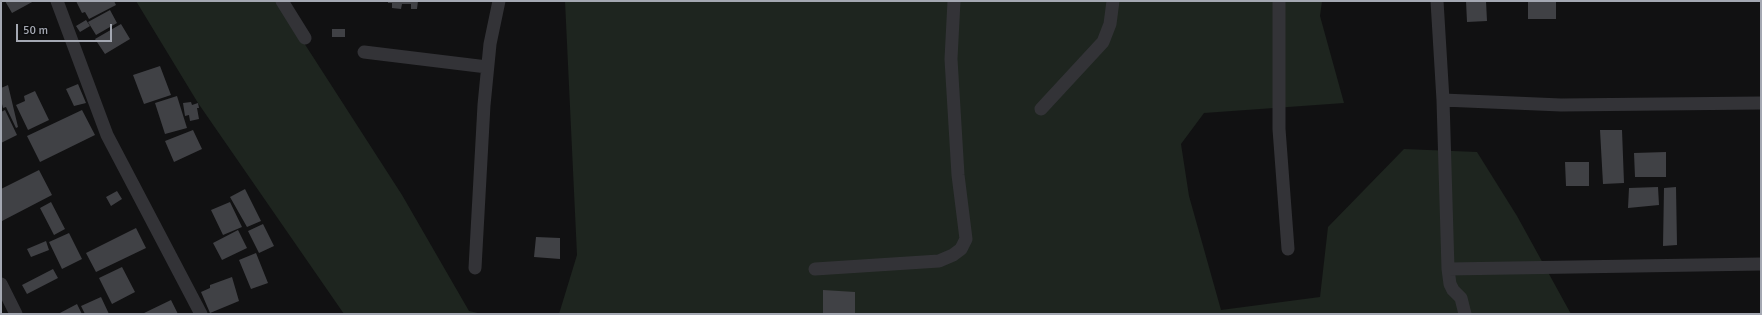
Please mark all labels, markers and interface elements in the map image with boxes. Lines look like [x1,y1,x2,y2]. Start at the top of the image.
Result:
scale bar [18,16,114,42]
text: 50 m [23,23,48,38]

